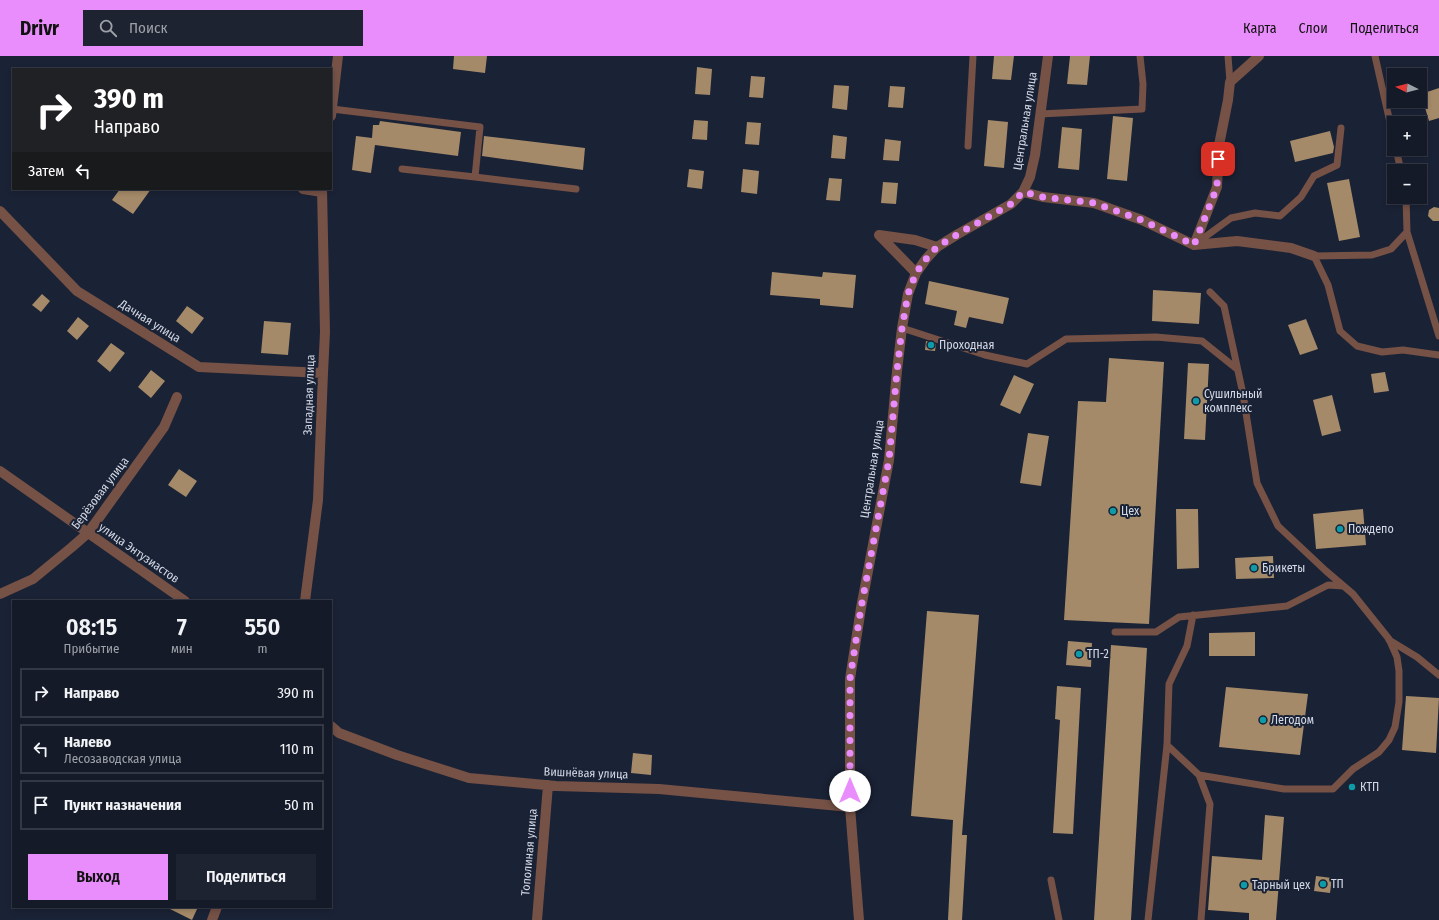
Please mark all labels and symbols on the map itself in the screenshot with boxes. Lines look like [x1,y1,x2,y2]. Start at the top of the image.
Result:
north arrow [1387,68,1427,108]
street label: Центральная улица [1010,71,1040,171]
pin [1201,142,1235,176]
street label: Дачная улица [116,296,183,345]
place label: Проходная [939,338,994,352]
marker: Проходная [926,340,936,350]
street label: Западная улица [301,354,317,436]
place label: Сушильный комплекс [1204,387,1262,415]
marker: Сушильный комплекс [1191,396,1201,406]
street label: Центральная улица [857,419,887,519]
street label: Берёзовая улица [68,454,132,532]
place label: Цех [1121,504,1140,518]
marker: Цех [1108,506,1118,516]
street label: улица Энтузиастов [96,520,182,586]
place label: Пождепо [1348,522,1394,536]
marker: Пождепо [1335,524,1345,534]
place label: Брикеты [1262,561,1305,575]
marker: Брикеты [1249,563,1259,573]
place label: ТП-2 [1087,647,1109,661]
marker: ТП-2 [1074,649,1084,659]
place label: Легодом [1271,713,1314,727]
marker: Легодом [1258,715,1268,725]
street label: Вишнёвая улица [544,765,629,781]
position arrow [829,770,871,812]
place label: КТП [1360,780,1379,794]
marker: КТП [1347,782,1357,792]
street label: Тополиная улица [518,808,540,896]
place label: ТП [1331,877,1344,891]
place label: Тарный цех [1252,878,1311,892]
marker: ТП [1318,879,1328,889]
marker: Тарный цех [1239,880,1249,890]

